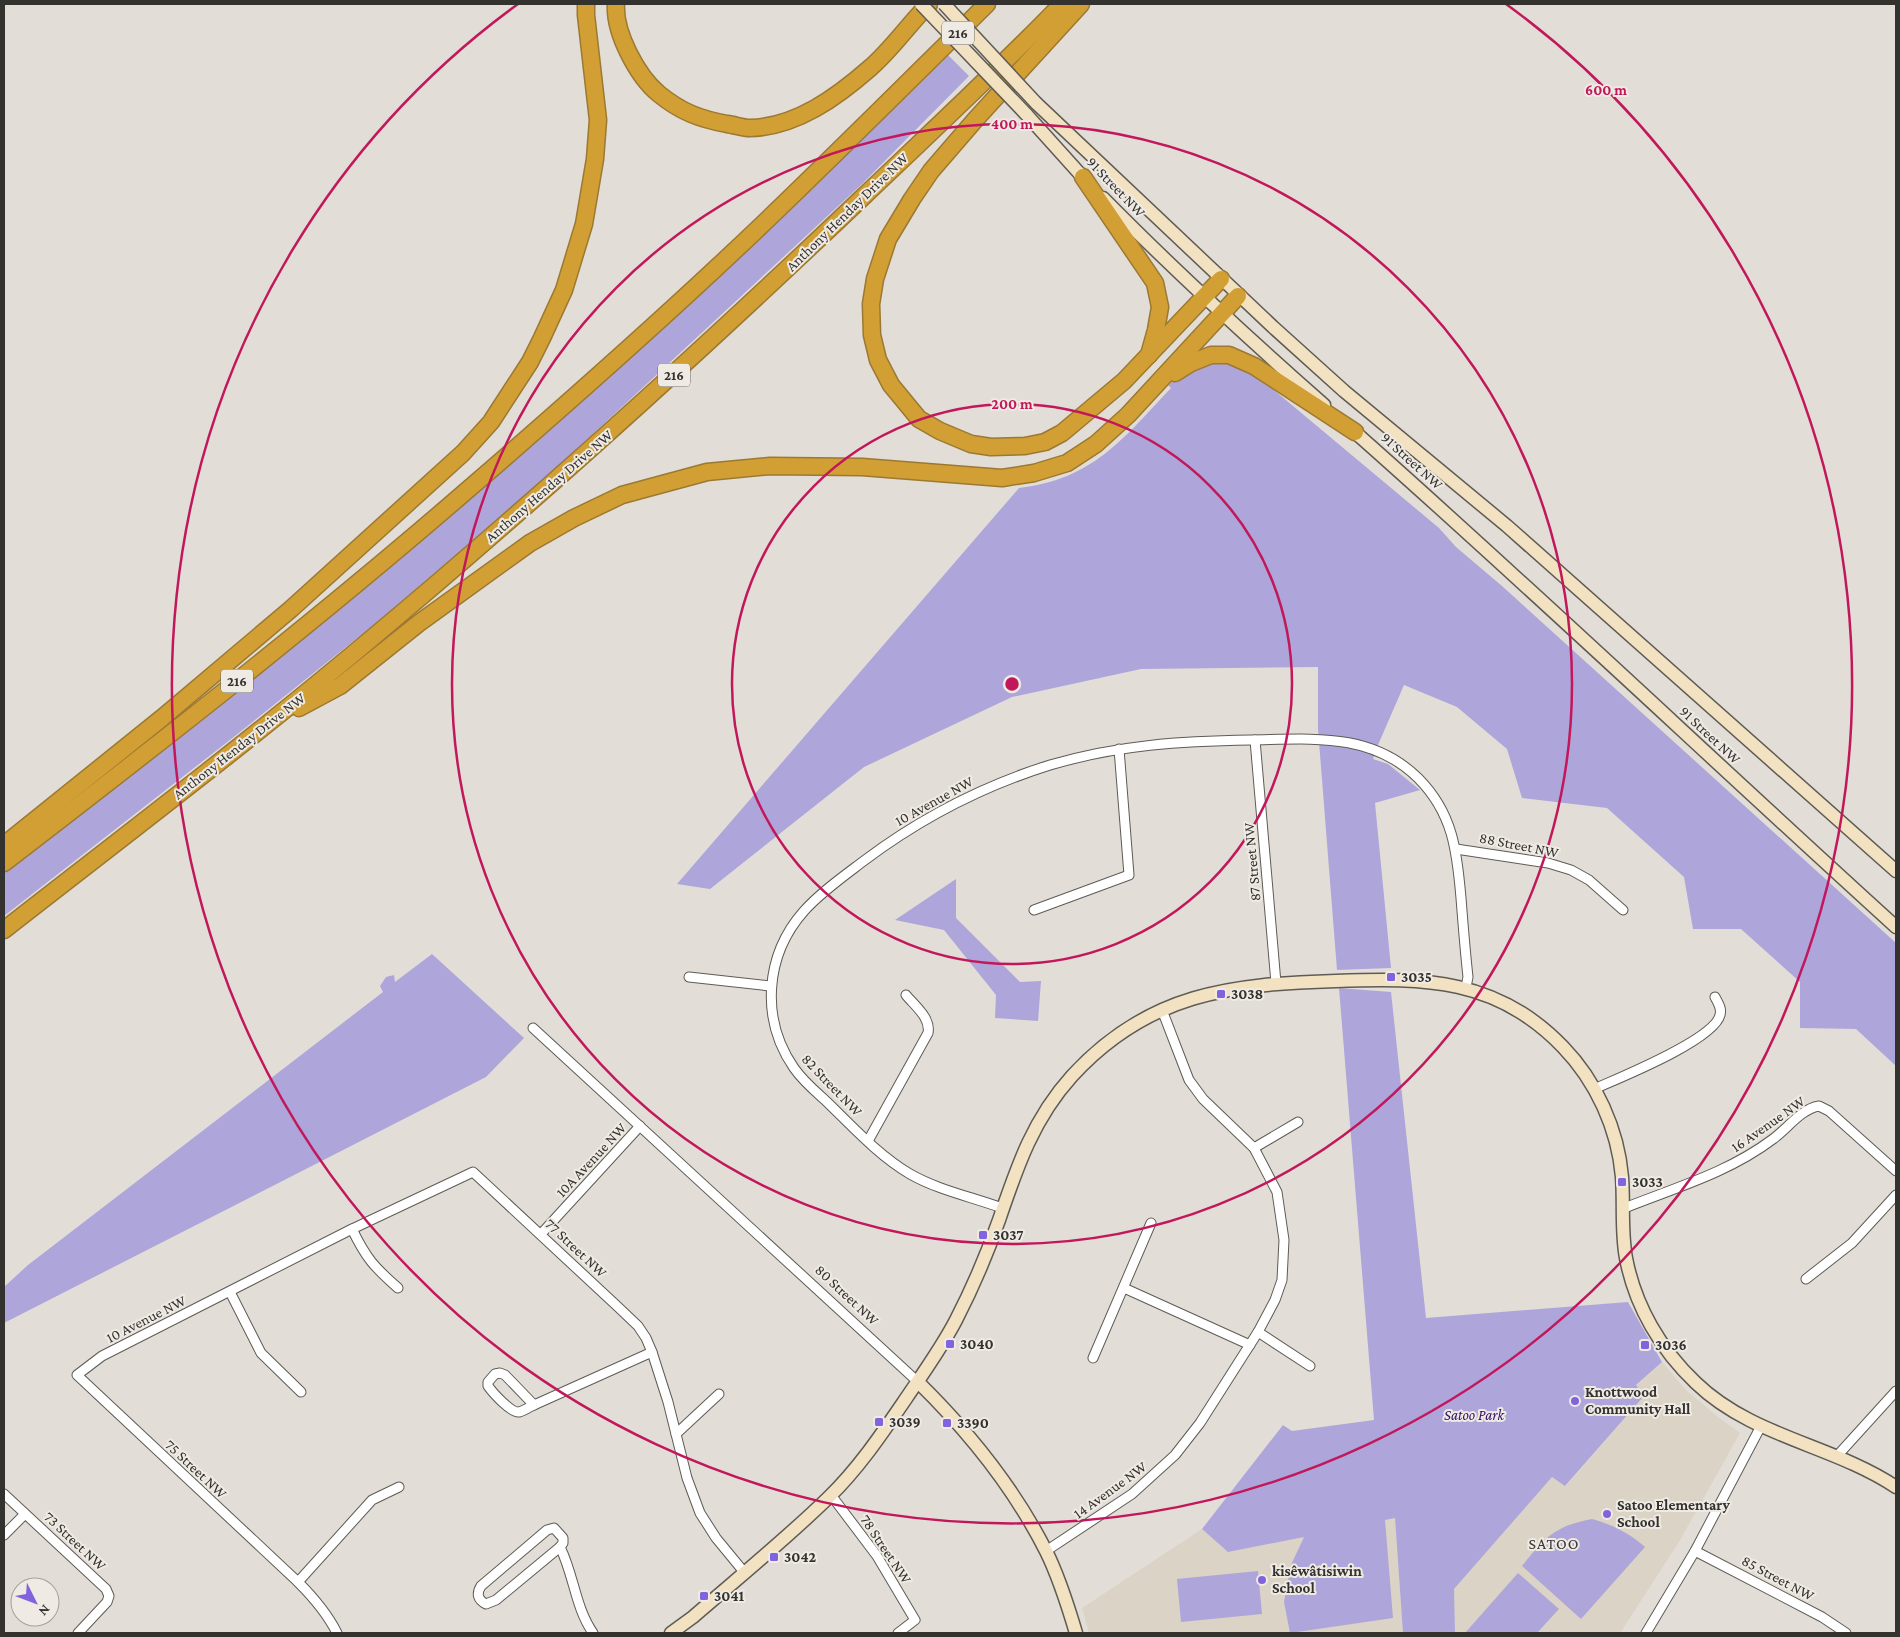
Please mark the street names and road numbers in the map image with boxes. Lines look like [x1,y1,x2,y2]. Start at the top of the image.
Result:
road number: 216 [942,22,974,44]
street label: Anthony Henday Drive NW [783,150,912,275]
street label: 91 Street NW [1083,154,1149,220]
road number: 216 [658,364,690,386]
street label: Anthony Henday Drive NW [482,426,617,546]
street label: 91 Street NW [1378,429,1446,493]
road number: 216 [221,669,253,692]
street label: Anthony Henday Drive NW [170,689,309,803]
street label: 91 Street NW [1676,703,1744,767]
street label: 10 Avenue NW [892,773,976,829]
street label: 87 Street NW [1241,822,1263,902]
street label: 88 Street NW [1478,829,1560,861]
street label: 82 Street NW [799,1051,866,1119]
street label: 16 Avenue NW [1728,1093,1808,1155]
street label: 10A Avenue NW [553,1120,630,1200]
street label: 77 Street NW [542,1215,610,1281]
street label: 80 Street NW [812,1262,882,1329]
street label: 10 Avenue NW [104,1292,189,1346]
street label: 75 Street NW [162,1436,230,1502]
street label: 14 Avenue NW [1070,1458,1150,1522]
street label: 73 Street NW [41,1508,109,1574]
street label: 78 Street NW [857,1512,915,1587]
street label: 85 Street NW [1739,1552,1817,1604]

